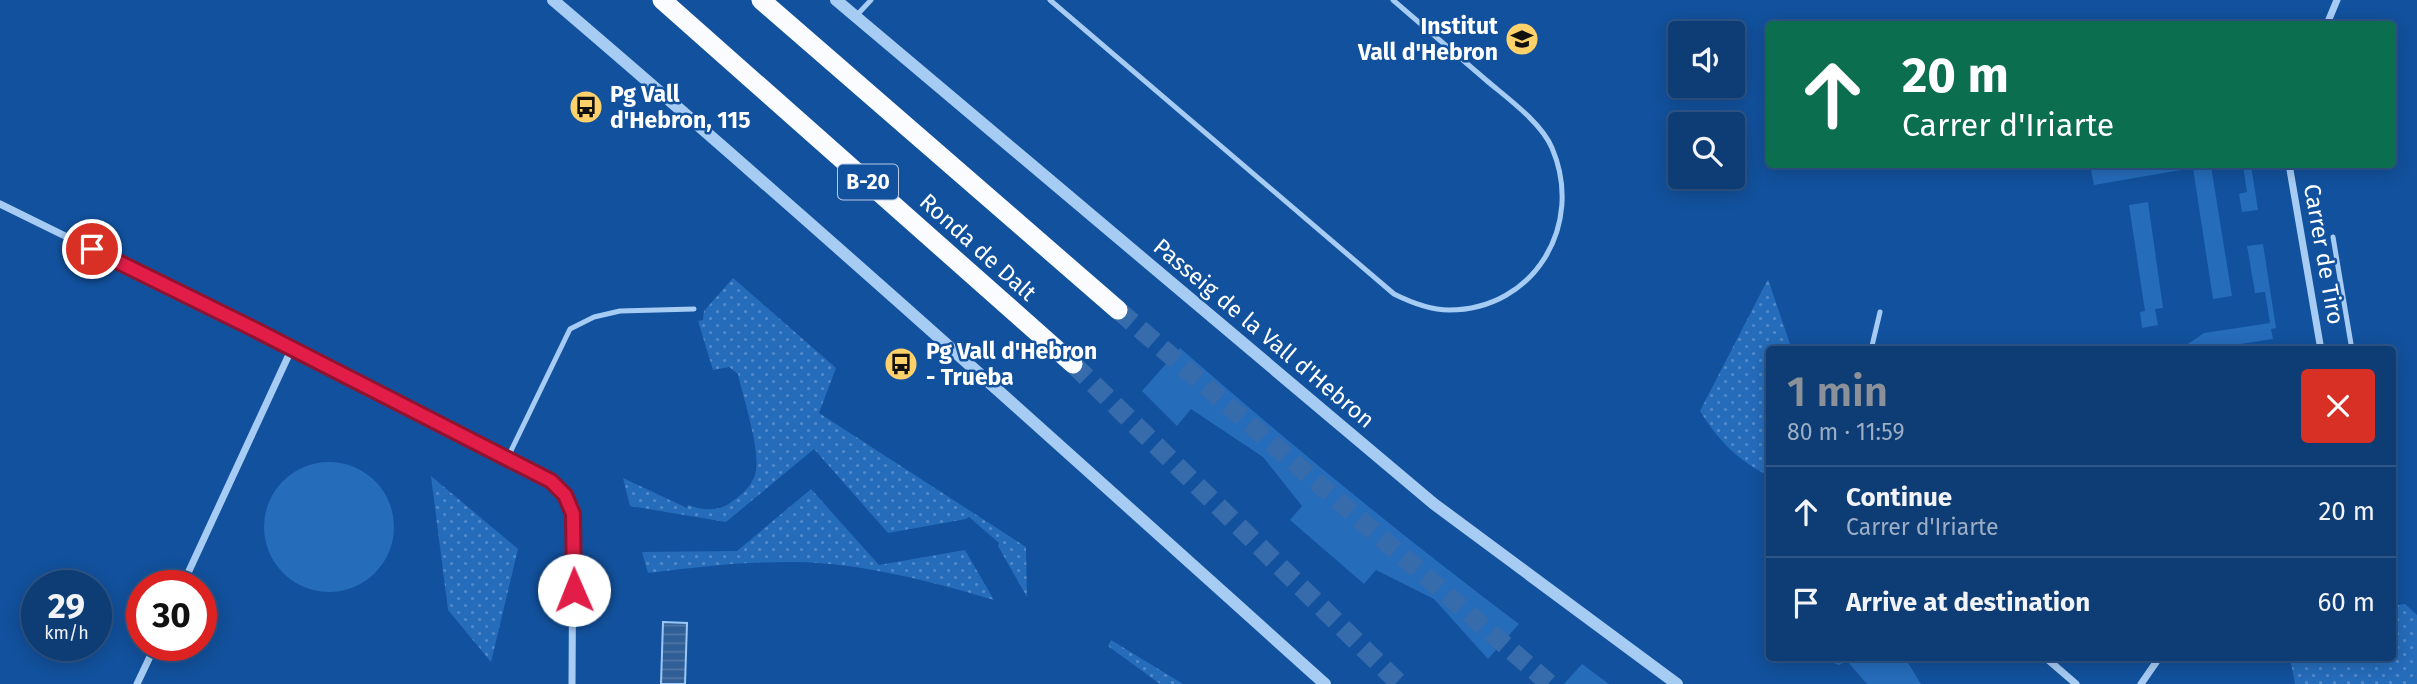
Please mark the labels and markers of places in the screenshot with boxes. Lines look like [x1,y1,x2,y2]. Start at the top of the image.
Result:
place label: Institut Vall d'Hebron [1357,12,1499,66]
school or university icon: Institut Vall d'Hebron [1503,20,1541,58]
place label: Pg Vall d'Hebron, 115 [610,80,750,134]
bus stop icon: Pg Vall d'Hebron, 115 [567,88,605,126]
pin [62,219,122,279]
place label: Pg Vall d'Hebron - Trueba [926,337,1097,391]
bus stop icon: Pg Vall d'Hebron - Trueba [882,345,920,383]

